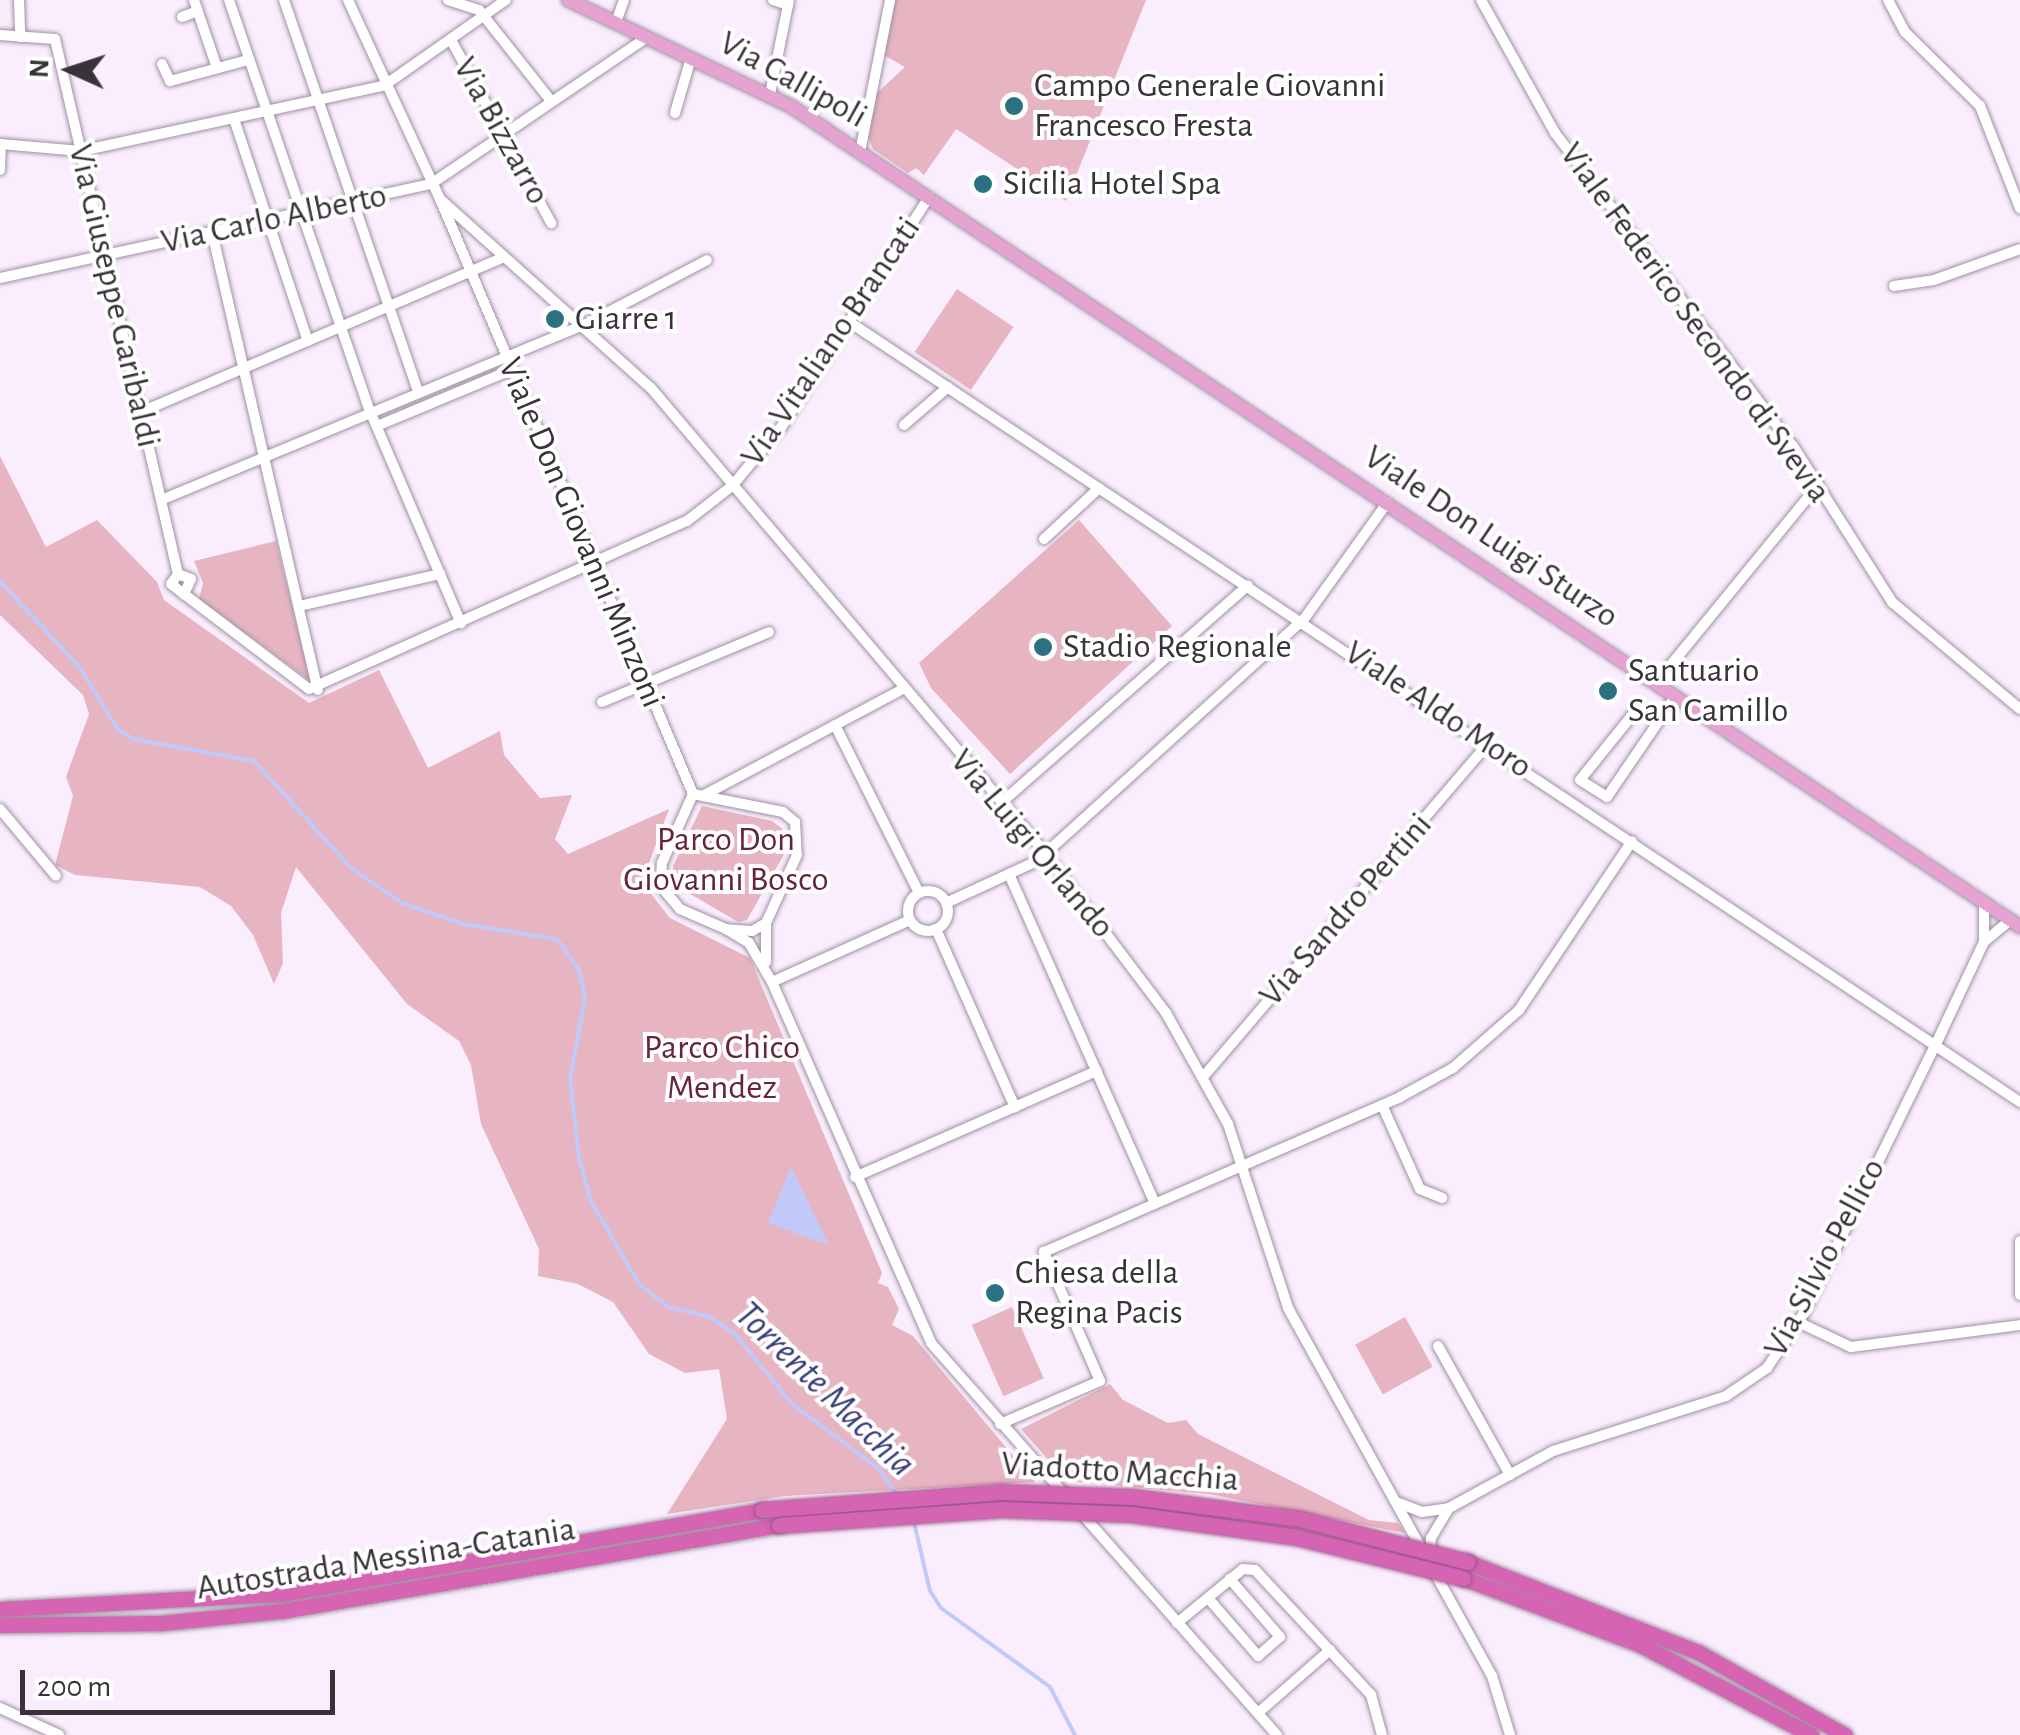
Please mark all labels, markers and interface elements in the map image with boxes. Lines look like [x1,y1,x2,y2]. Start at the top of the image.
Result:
north arrow [20,20,120,120]
street label: Via Callipoli [712,22,874,138]
street label: Via Bizzarro [443,50,559,212]
text: N [26,58,55,79]
place label: Campo Generale Giovanni Francesco Fresta [1034,65,1386,147]
marker: Campo Generale Giovanni Francesco Fresta [1003,95,1025,117]
street label: Viale Federico Secondo di Svevia [1550,135,1840,511]
street label: Via Giuseppe Garibaldi [59,140,169,452]
place label: Sicilia Hotel Spa [1003,163,1221,205]
marker: Sicilia Hotel Spa [972,173,994,195]
street label: Via Carlo Alberto [157,175,391,263]
street label: Via Vitaliano Brancati [732,209,930,475]
place label: Giarre 1 [575,298,677,340]
marker: Giarre 1 [544,308,566,330]
street label: Viale Don Giovanni Minzoni [488,352,674,714]
street label: Viale Don Luigi Sturzo [1356,436,1626,638]
place label: Stadio Regionale [1063,626,1292,668]
street label: Viale Aldo Moro [1336,632,1540,788]
marker: Stadio Regionale [1032,636,1054,658]
place label: Santuario San Camillo [1628,650,1788,732]
marker: Santuario San Camillo [1597,680,1619,702]
street label: Via Luigi Orlando [941,741,1123,947]
street label: Via Sandro Pertini [1251,805,1441,1015]
park label: Parco Don Giovanni Bosco [623,819,829,901]
park label: Parco Chico Mendez [644,1027,800,1109]
street label: Via Silvio Pellico [1755,1151,1895,1365]
place label: Chiesa della Regina Pacis [1015,1252,1183,1334]
marker: Chiesa della Regina Pacis [984,1282,1006,1304]
water label: Torrente Macchia [725,1293,923,1487]
street label: Viadotto Macchia [1000,1443,1240,1501]
street label: Autostrada Messina-Catania [194,1508,578,1610]
scale bar [25,1650,340,1712]
text: 200 m [37,1672,111,1702]

